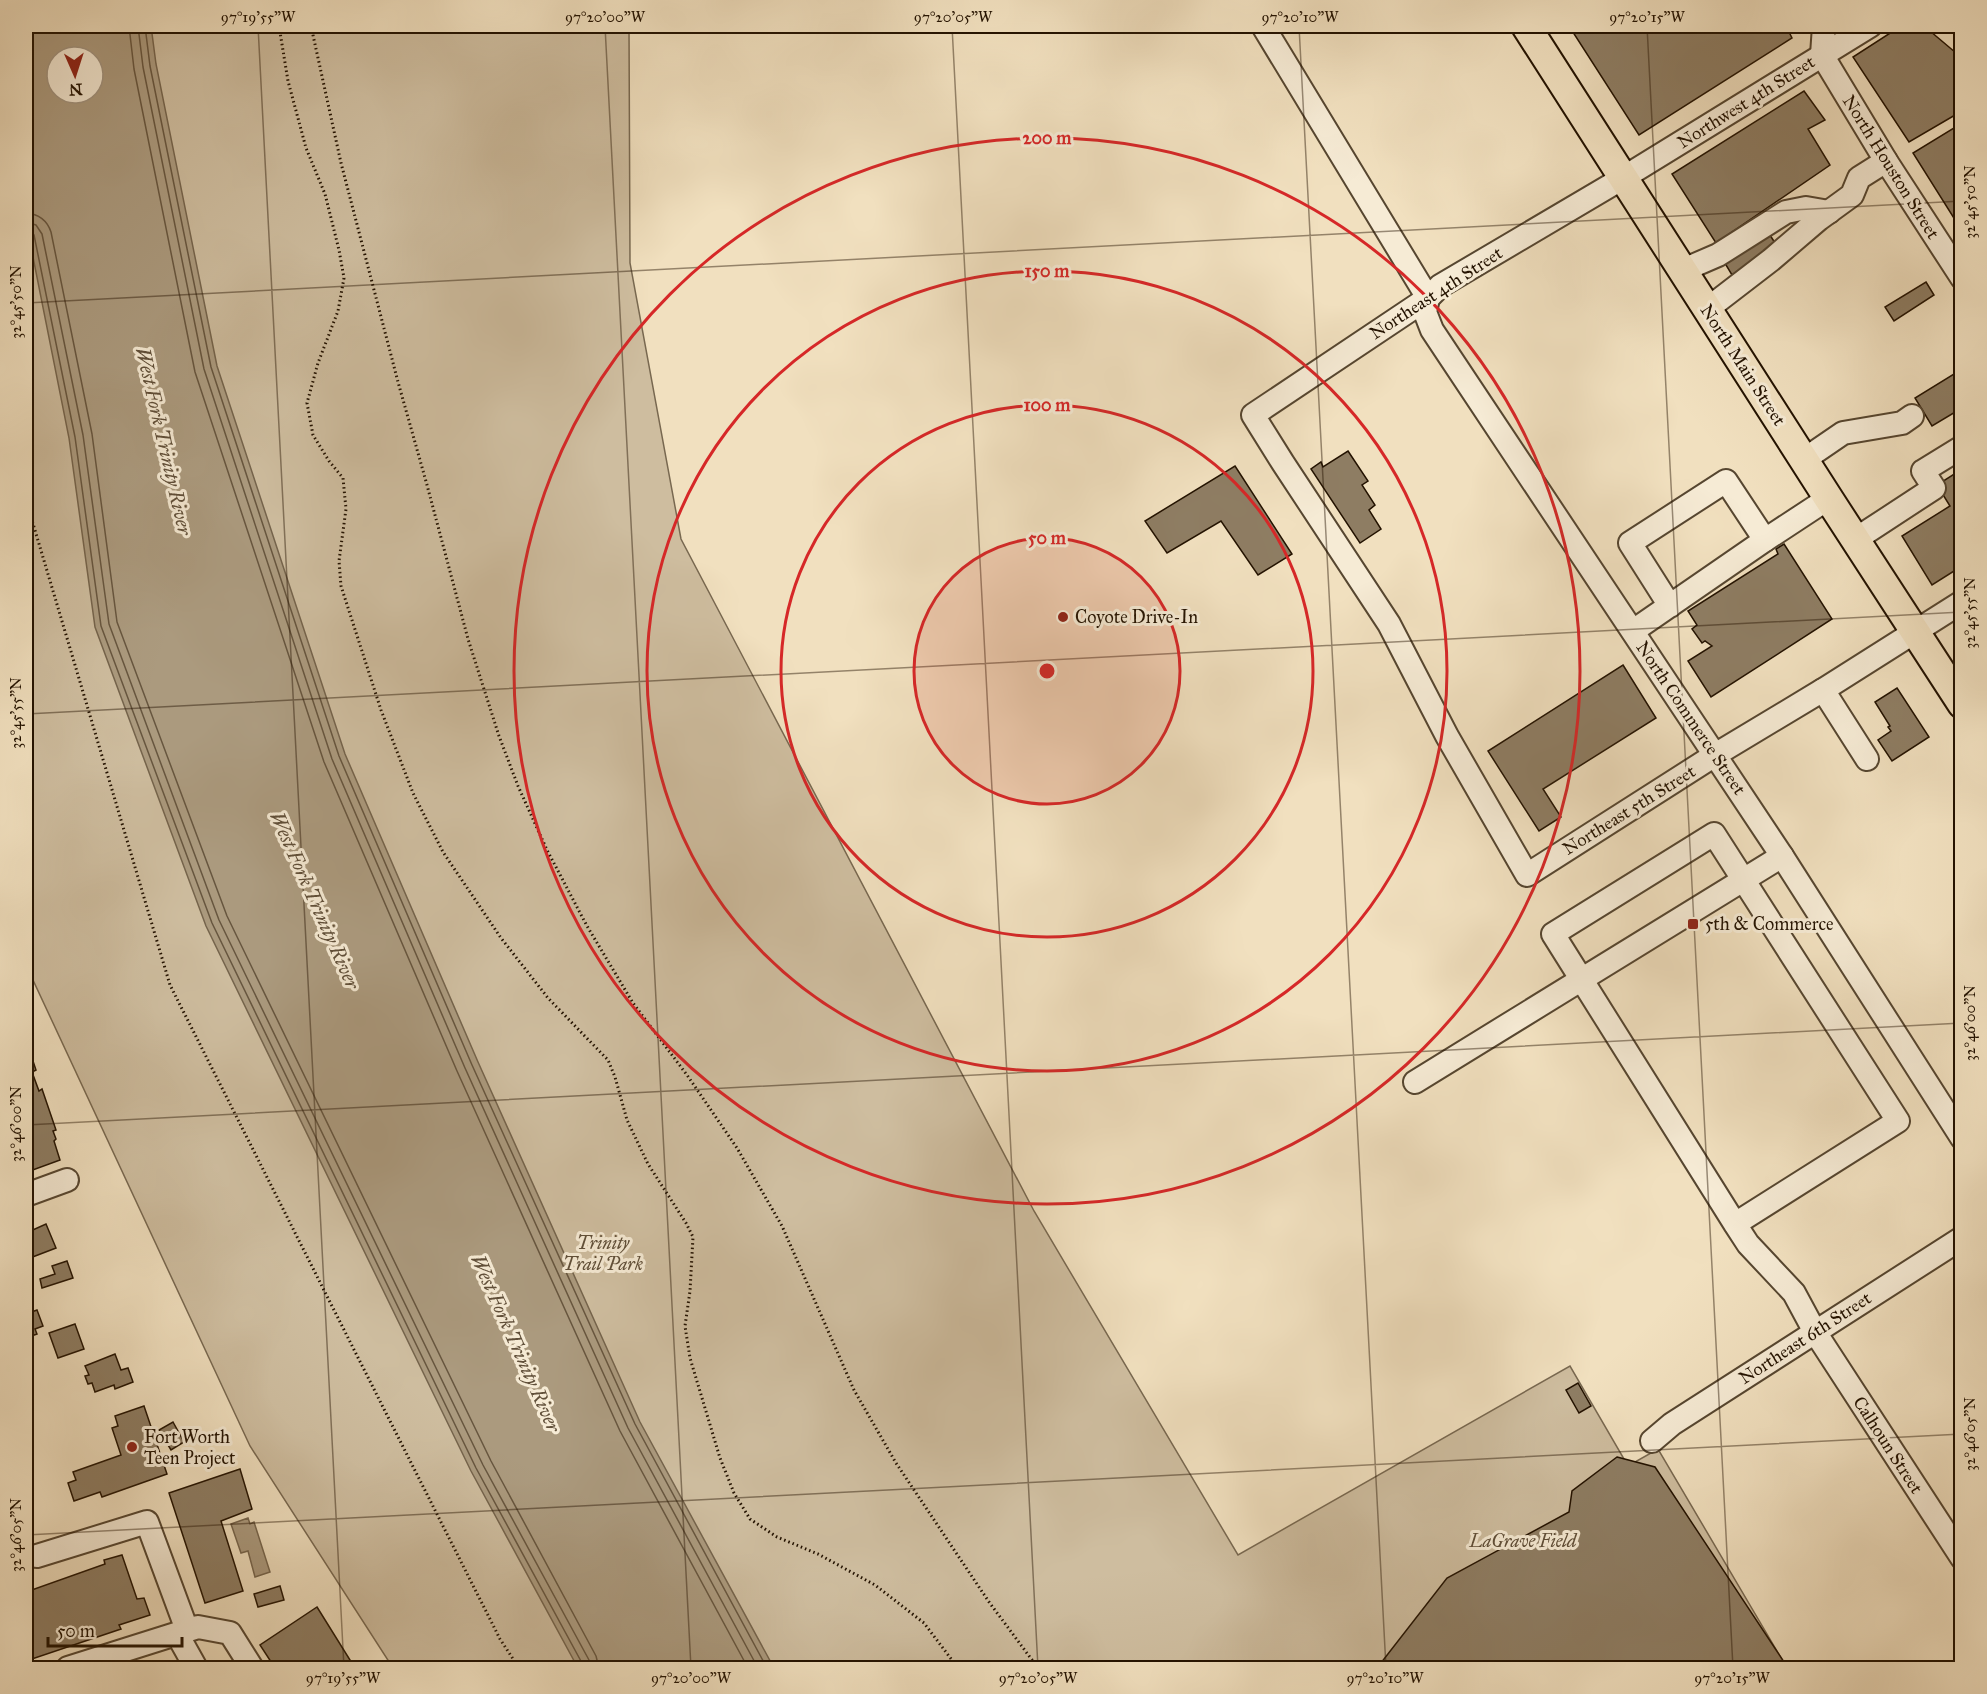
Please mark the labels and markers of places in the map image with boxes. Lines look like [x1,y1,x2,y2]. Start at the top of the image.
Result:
place label: Coyote Drive-In [1075,606,1198,628]
marker: Coyote Drive-In [1056,610,1070,624]
centre of rings [1037,661,1057,681]
place label: 5th & Commerce [1705,913,1834,935]
marker: 5th & Commerce [1686,917,1700,931]
place label: Fort Worth Teen Project [144,1426,236,1469]
marker: Fort Worth Teen Project [125,1440,139,1454]

